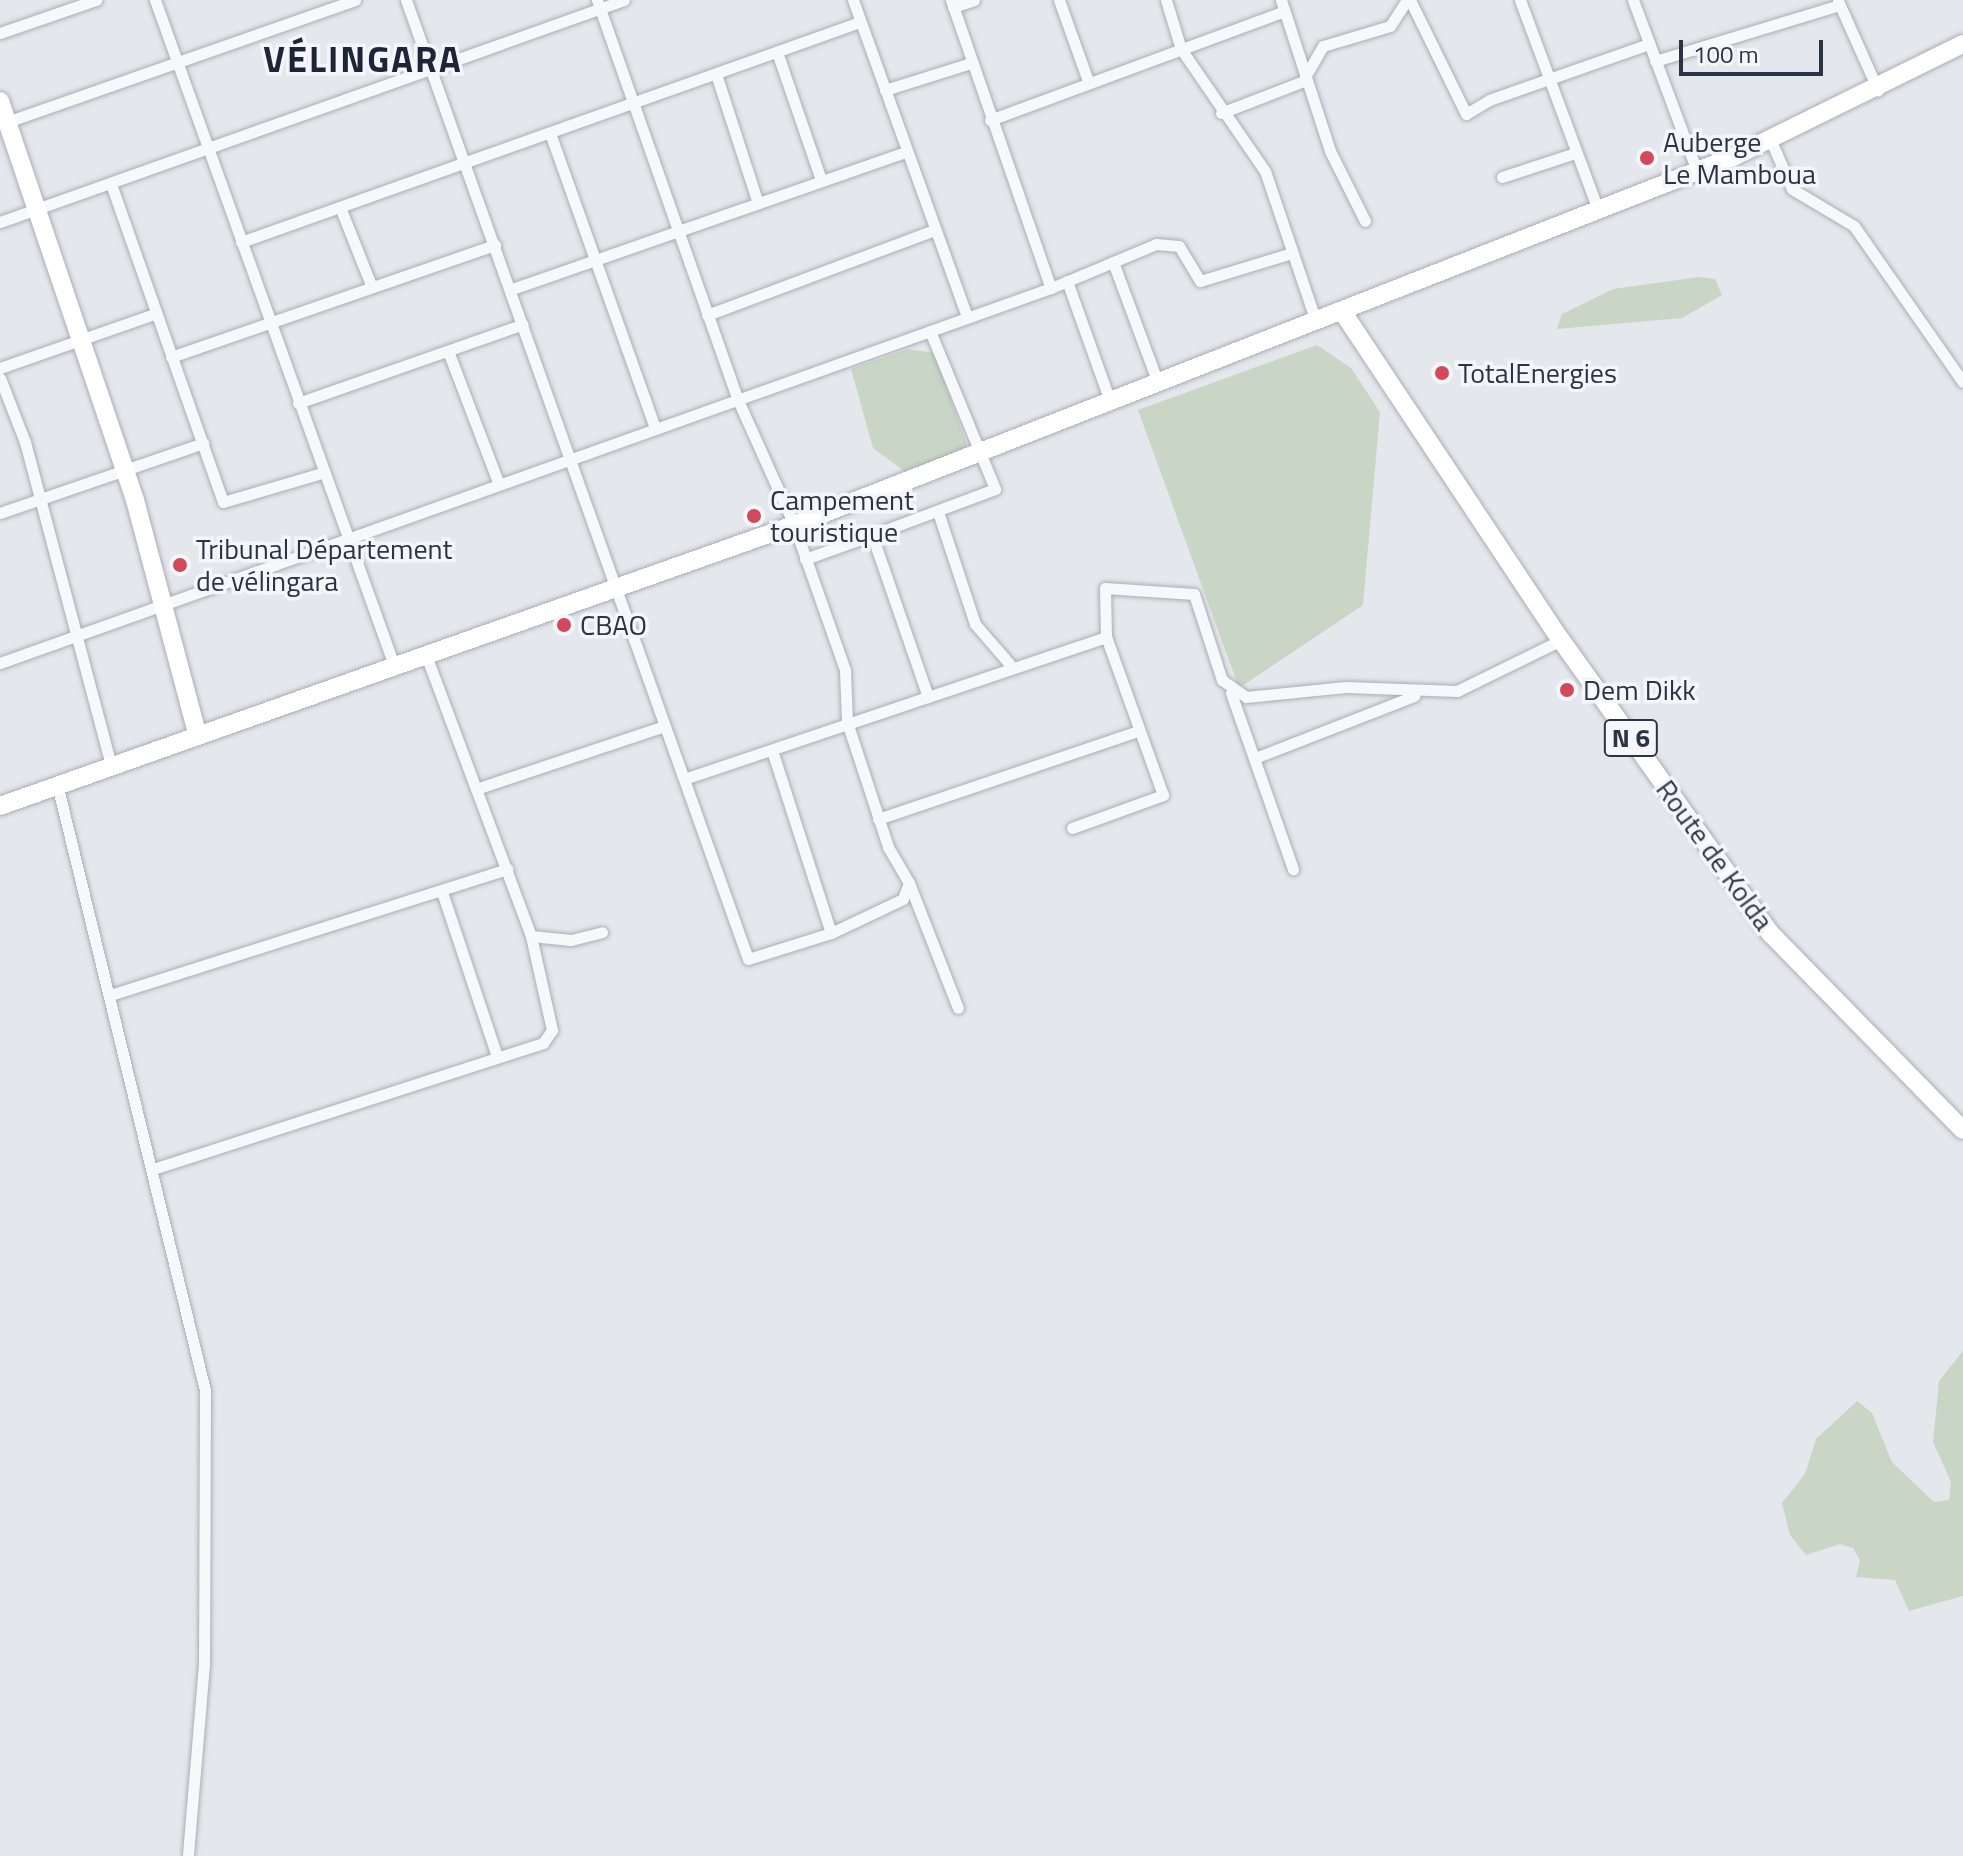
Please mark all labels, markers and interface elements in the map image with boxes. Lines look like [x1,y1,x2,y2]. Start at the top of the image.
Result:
scale bar [1683,24,1827,74]
text: 100 m [1693,36,1759,72]
district label: VÉLINGARA [263,37,463,81]
place label: Auberge Le Mamboua [1663,125,1816,191]
marker: Auberge Le Mamboua [1638,149,1656,167]
place label: TotalEnergies [1458,356,1617,390]
marker: TotalEnergies [1433,364,1451,382]
place label: Campement touristique [770,483,914,549]
marker: Campement touristique [745,507,763,525]
place label: Tribunal Département de vélingara [196,532,452,598]
marker: Tribunal Département de vélingara [171,556,189,574]
place label: CBAO [580,608,647,642]
marker: CBAO [555,616,573,634]
place label: Dem Dikk [1583,673,1696,707]
marker: Dem Dikk [1558,681,1576,699]
road number: N 6 [1603,716,1659,760]
street label: Route de Kolda [1649,773,1781,937]

